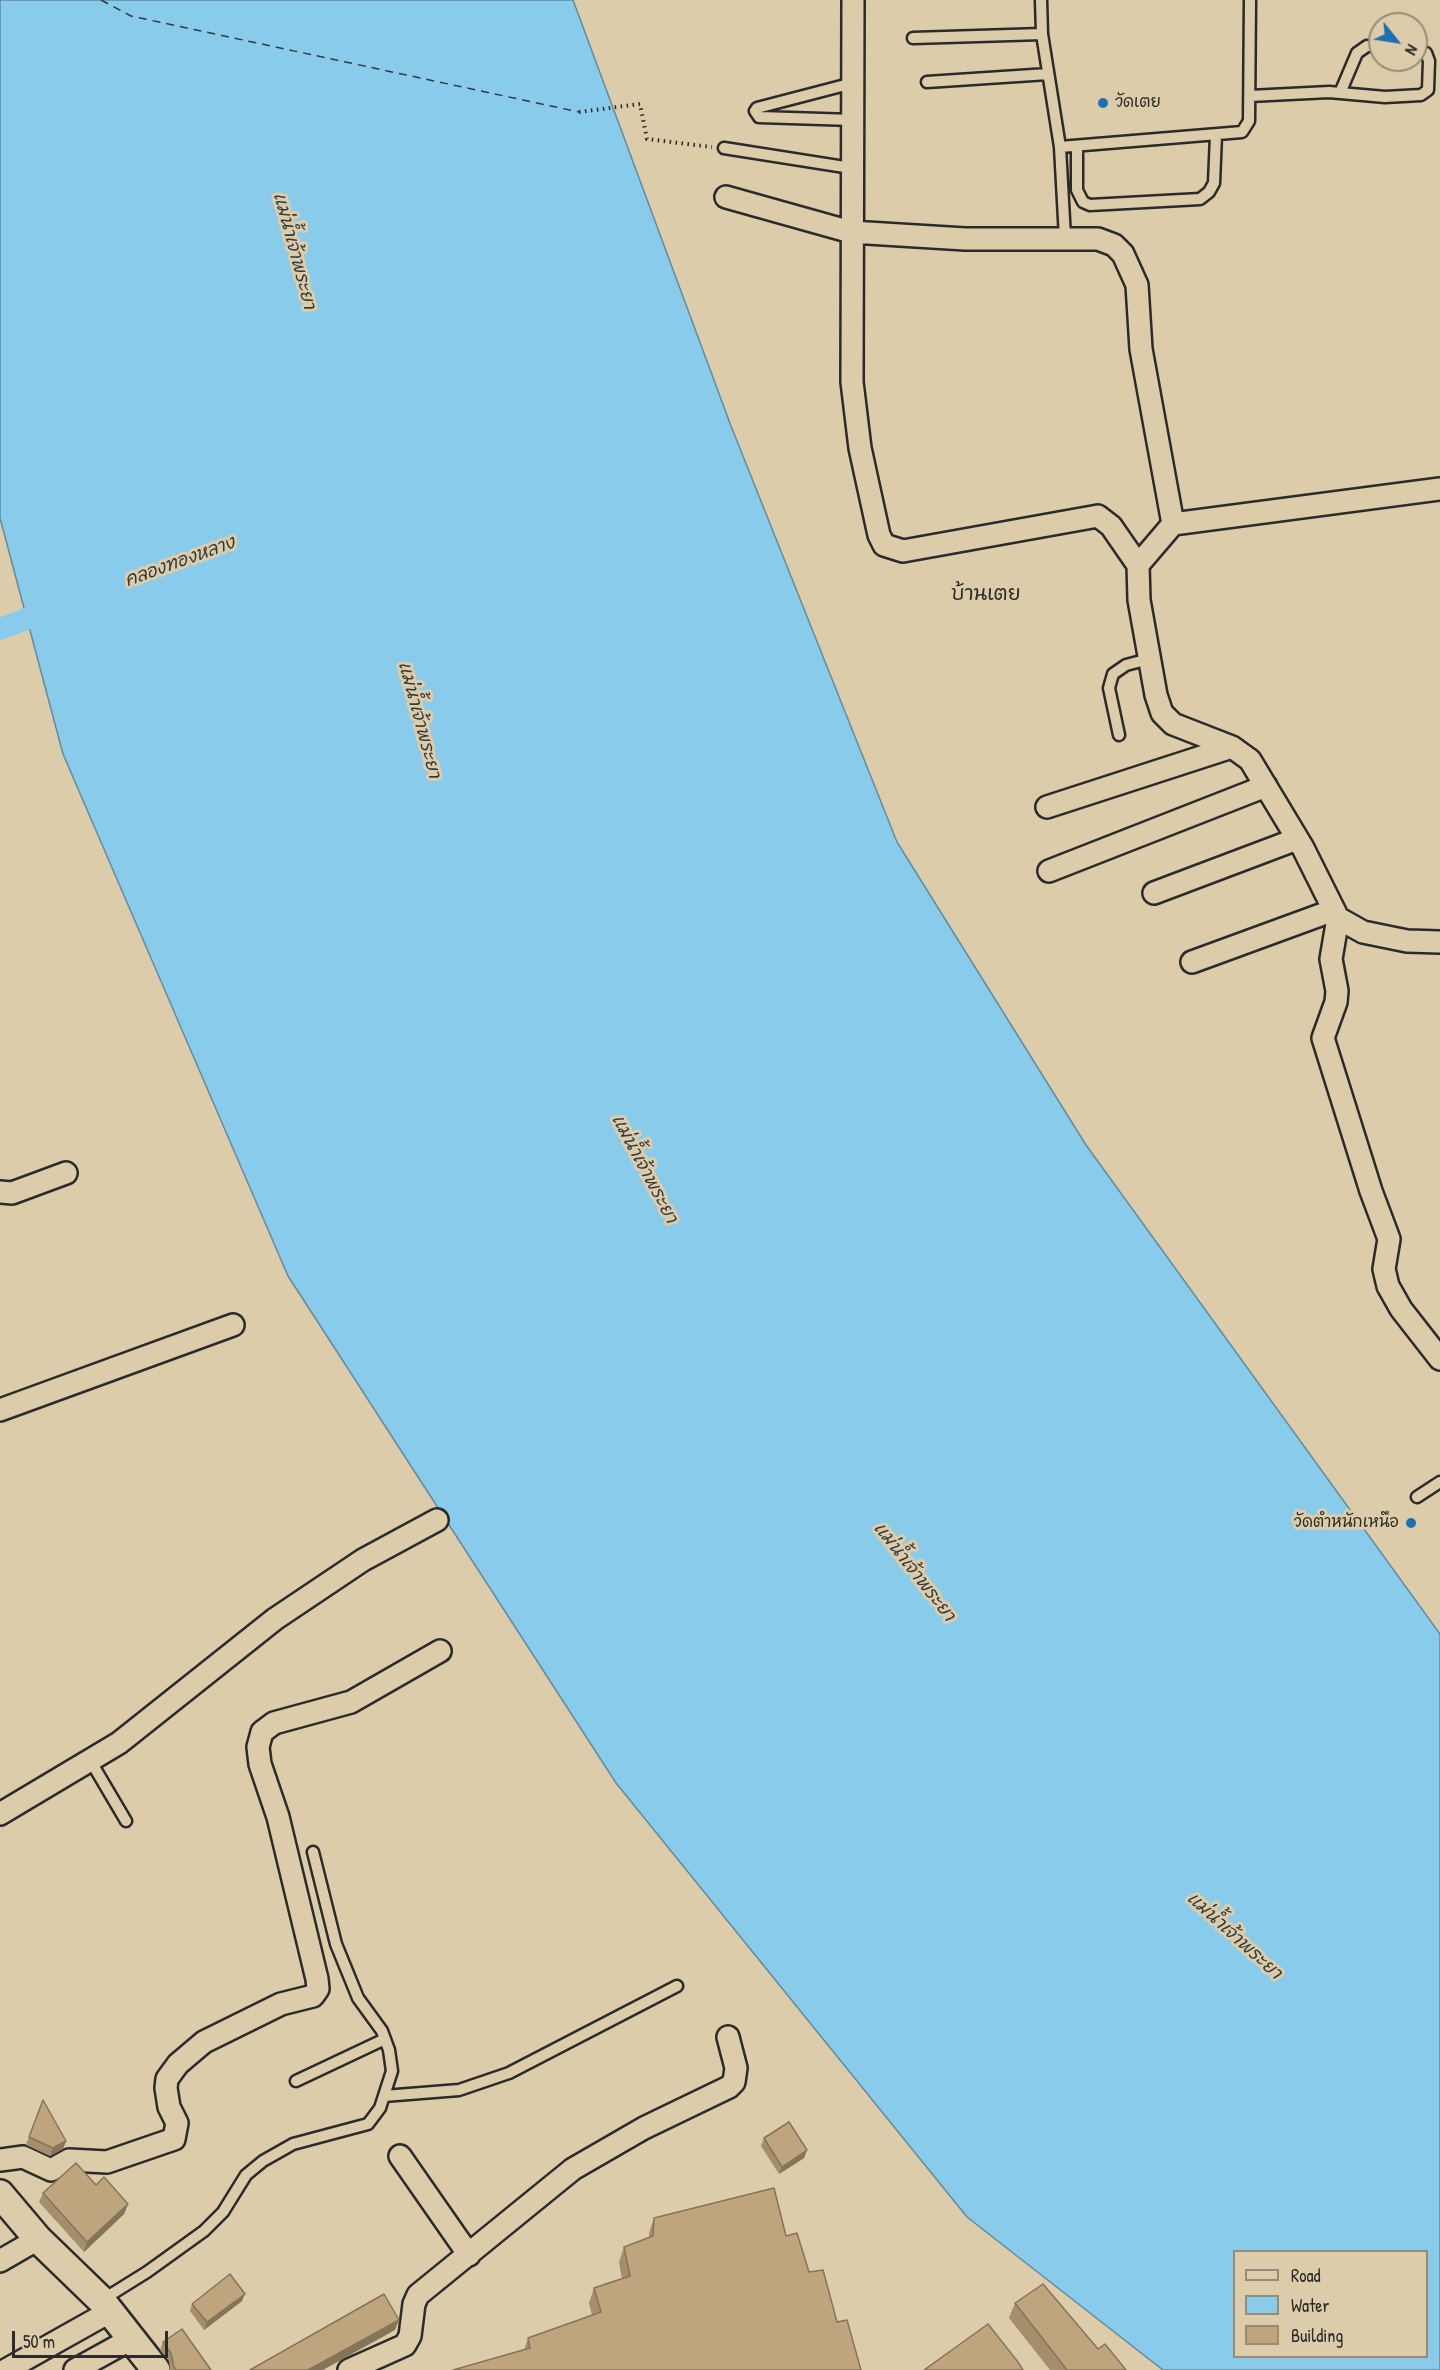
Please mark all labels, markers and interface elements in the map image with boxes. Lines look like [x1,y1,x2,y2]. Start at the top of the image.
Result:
north arrow [1368,12,1428,72]
text: N [1400,41,1424,59]
place label: วัดเตย [1115,93,1161,113]
marker: วัดเตย [1096,96,1110,110]
water label: แม่น้ำเจ้าพระยา [268,190,320,312]
water label: คลองทองหลาง [122,532,238,592]
district label: บ้านเตย [951,583,1021,607]
water label: แม่น้ำเจ้าพระยา [393,659,445,781]
water label: แม่น้ำเจ้าพระยา [606,1111,682,1227]
place label: วัดตำหนักเหนือ [1294,1513,1399,1533]
marker: วัดตำหนักเหนือ [1404,1516,1418,1530]
water label: แม่น้ำเจ้าพระยา [869,1518,959,1626]
water label: แม่น้ำเจ้าพระยา [1182,1888,1286,1984]
legend [1233,2250,1428,2358]
text: Road [1291,2263,1321,2288]
text: Water [1291,2293,1329,2318]
scale bar [15,2319,171,2357]
text: Building [1291,2323,1343,2348]
text: 50 m [23,2329,55,2354]

